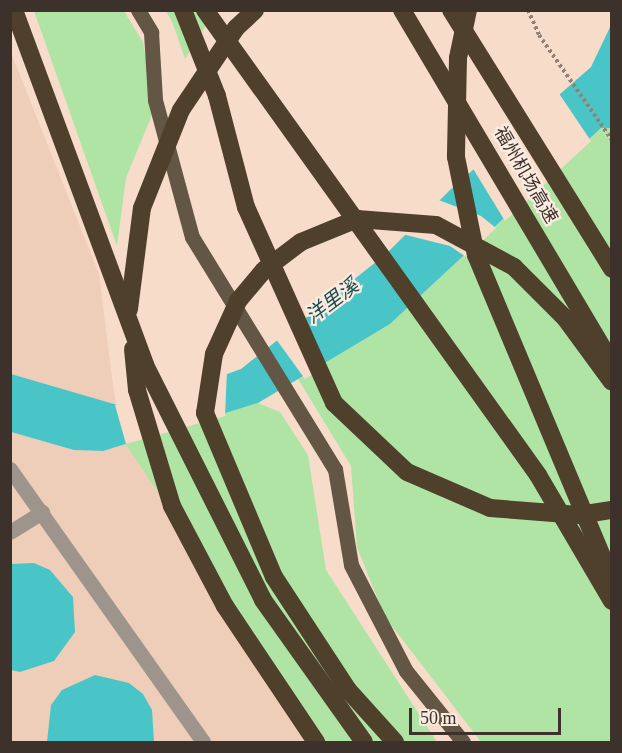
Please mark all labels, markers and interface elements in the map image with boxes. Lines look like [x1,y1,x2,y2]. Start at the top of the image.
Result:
street label: 福州机场高速 [490,123,562,227]
water label: 洋里溪 [301,273,363,329]
scale bar [412,696,564,734]
text: 50 m [420,708,457,728]

